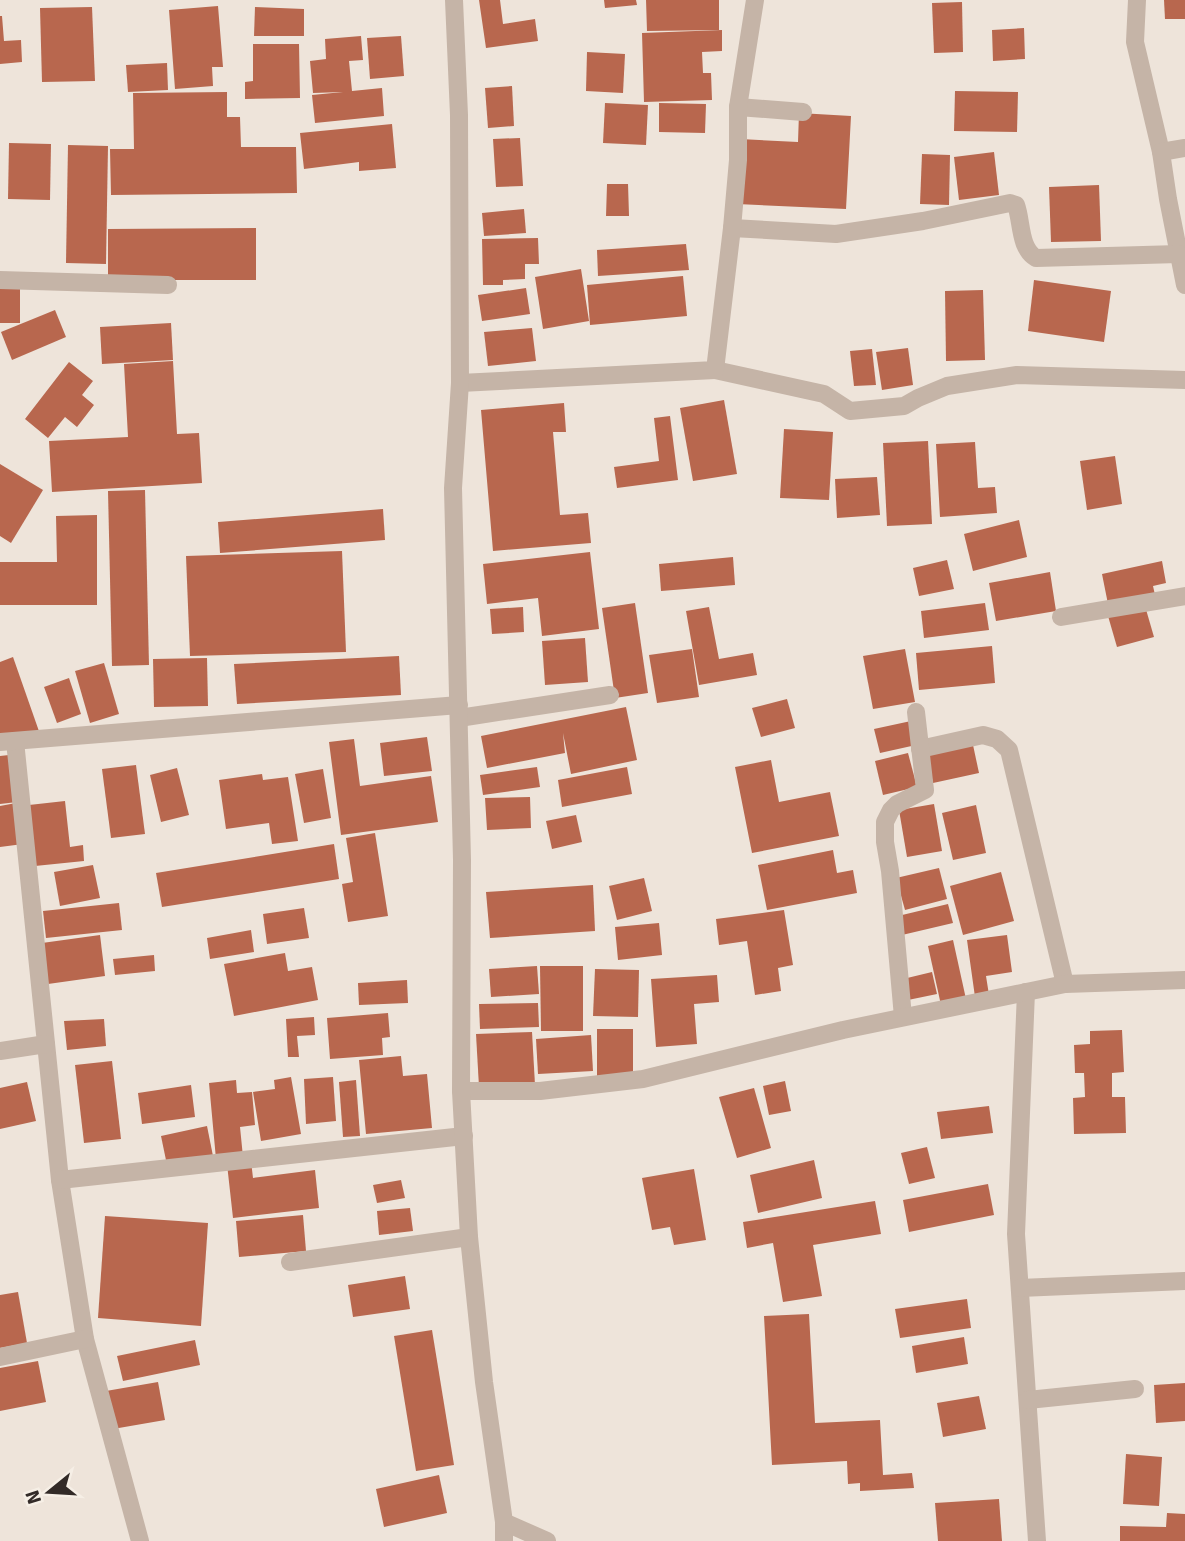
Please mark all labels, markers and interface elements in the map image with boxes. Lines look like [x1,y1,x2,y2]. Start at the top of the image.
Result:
north arrow [14,1457,84,1527]
text: N [20,1487,47,1507]

